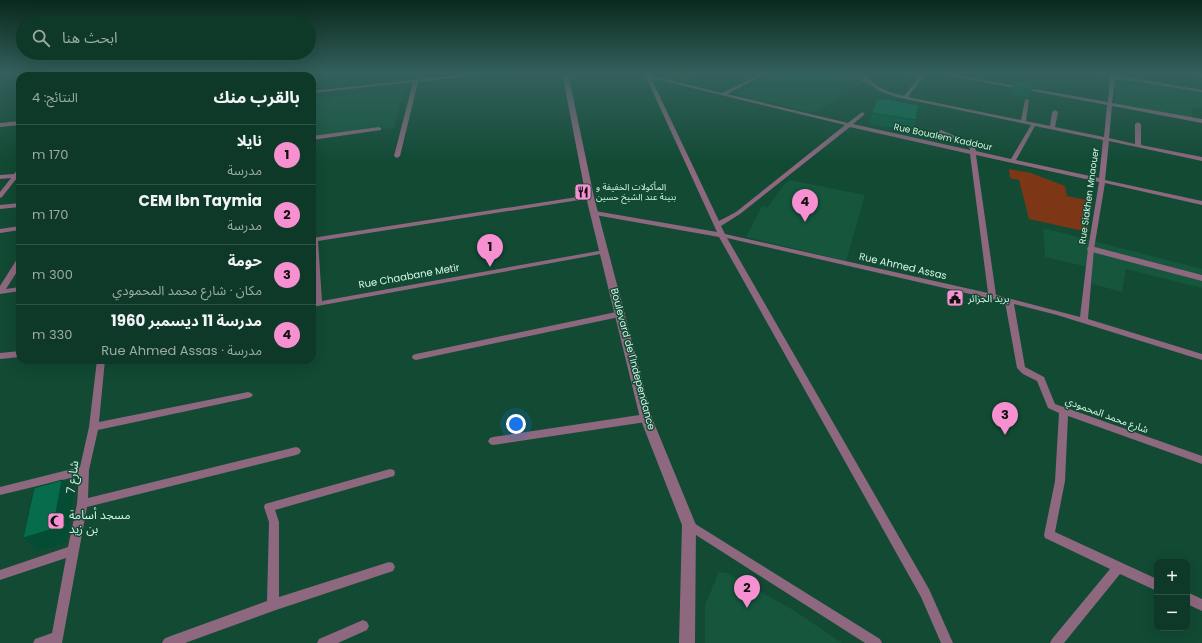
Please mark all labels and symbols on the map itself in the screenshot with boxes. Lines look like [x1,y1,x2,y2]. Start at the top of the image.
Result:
street label: Rue Boualem Kaddour [893,121,994,153]
street label: Rue Siakhen Mnaouer [1076,147,1102,245]
place label: المأكولات الخفيفة و بنينة عند الشيخ حسين [596,181,676,204]
restaurant icon: المأكولات الخفيفة و بنينة عند الشيخ حسين [573,182,593,202]
pin: 4 [792,189,818,222]
pin: 1 [477,234,503,267]
street label: Rue Ahmed Assas [858,249,948,283]
street label: Rue Chaabane Metir [357,260,461,292]
street label: Boulevard de l'Independance [607,286,659,432]
public building icon: بريد الجزائر [945,288,965,308]
place label: بريد الجزائر [967,291,1010,306]
street label: شارع محمد المحمودي [1063,393,1151,437]
pin: 3 [992,402,1018,435]
your location [506,414,526,434]
street label: شارع 7 [62,460,83,495]
place label: مسجد أسامة بن زيد [69,506,131,537]
mosque icon: مسجد أسامة بن زيد [46,511,66,531]
pin: 2 [734,575,760,608]

